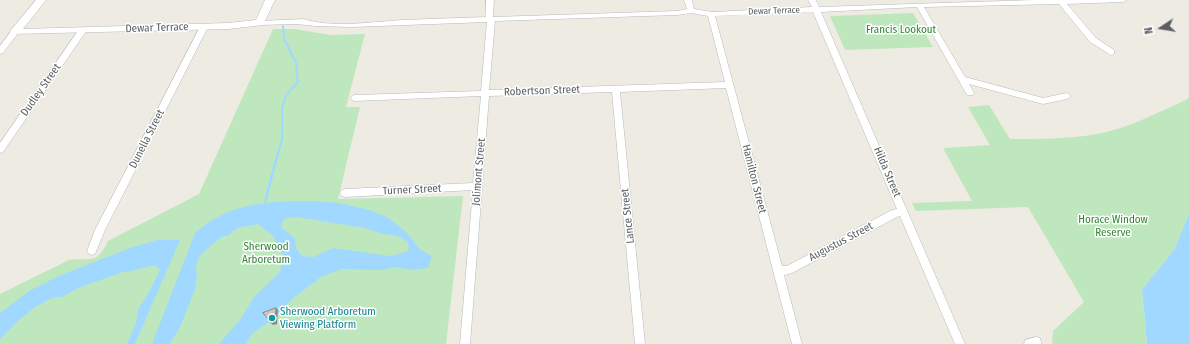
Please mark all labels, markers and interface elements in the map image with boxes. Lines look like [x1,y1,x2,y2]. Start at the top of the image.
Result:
street label: Dewar Terrace [748,5,800,17]
north arrow [1141,8,1181,48]
street label: Dewar Terrace [125,20,189,36]
park label: Francis Lookout [866,23,936,37]
text: N [1142,26,1156,35]
street label: Dudley Street [18,61,64,119]
street label: Robertson Street [504,83,580,99]
street label: Dunella Street [127,107,167,171]
street label: Jolimont Street [469,138,489,206]
street label: Hamilton Street [739,143,769,215]
street label: Hilda Street [871,145,903,199]
street label: Turner Street [382,182,442,198]
street label: Lance Street [619,188,637,244]
park label: Horace Window Reserve [1078,213,1148,239]
street label: Augustus Street [807,220,875,264]
park label: Sherwood Arboretum [242,240,290,266]
place label: Sherwood Arboretum Viewing Platform [280,305,376,331]
marker: Sherwood Arboretum Viewing Platform [267,313,277,323]

